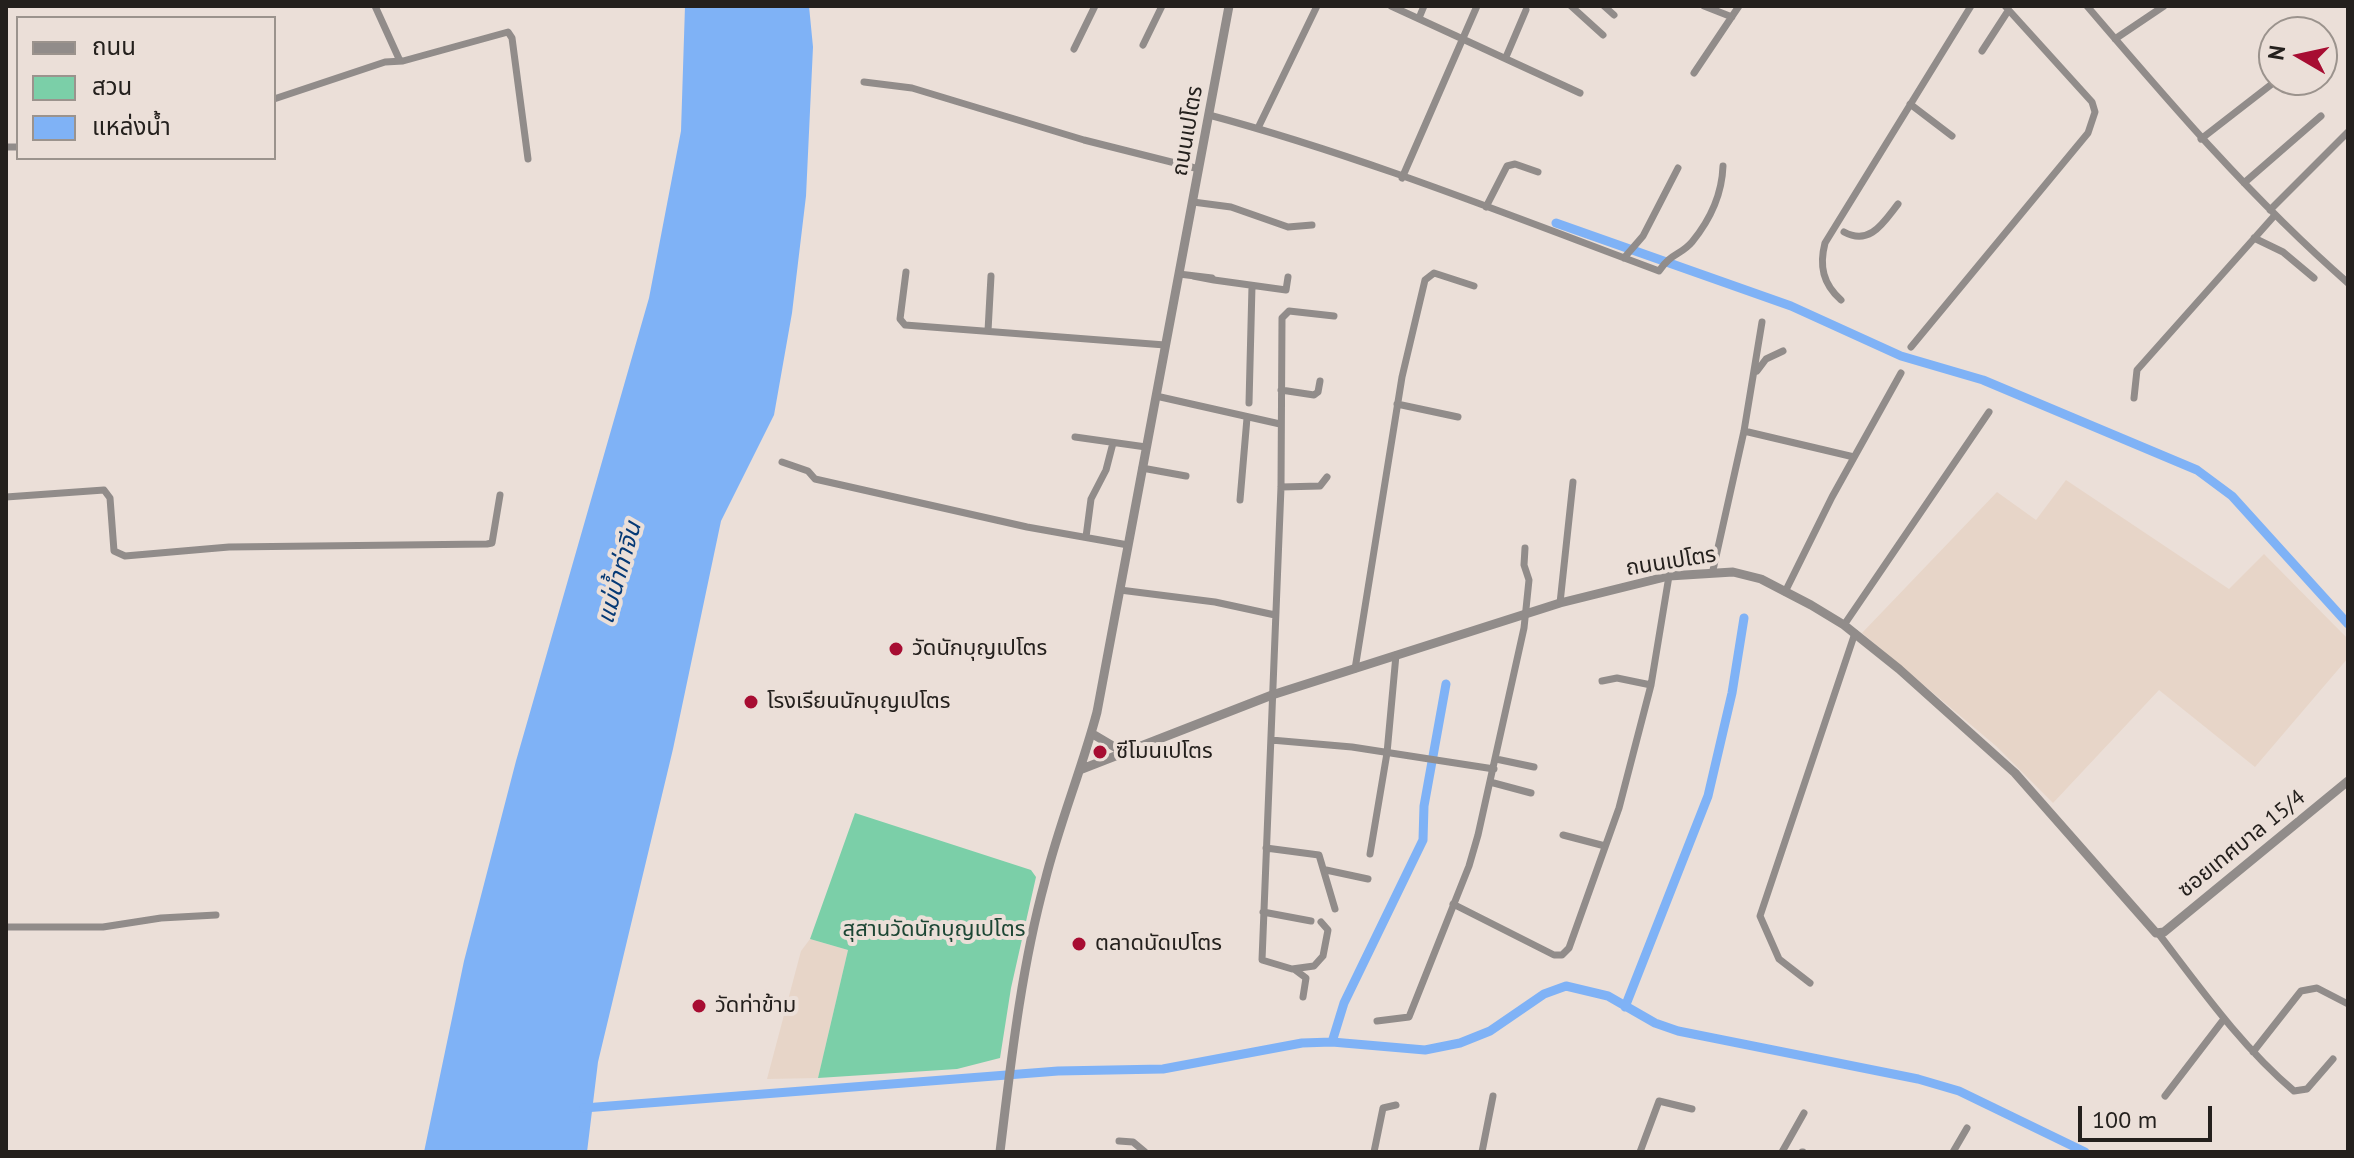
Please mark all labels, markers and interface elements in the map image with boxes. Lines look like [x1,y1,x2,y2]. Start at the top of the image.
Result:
legend [16,16,276,160]
north arrow [2258,16,2338,96]
text: ถนน [92,31,136,62]
text: N [2261,43,2291,62]
text: สวน [92,71,132,102]
street label: ถนนเปโตร [1167,84,1209,178]
text: แหล่งน้ำ [92,111,171,142]
water label: แม่น้ำท่าจีน [592,519,648,627]
street label: ถนนเปโตร [1624,542,1718,582]
place label: วัดนักบุญเปโตร [912,636,1047,662]
marker: วัดนักบุญเปโตร [887,640,905,658]
place label: โรงเรียนนักบุญเปโตร [767,689,950,715]
marker: โรงเรียนนักบุญเปโตร [742,693,760,711]
place label: ซีโมนเปโตร [1116,739,1213,765]
marker: ซีโมนเปโตร [1091,743,1109,761]
street label: ซอยเทศบาล 15/4 [2173,785,2311,903]
park label: สุสานวัดนักบุญเปโตร [843,917,1025,943]
place label: ตลาดนัดเปโตร [1095,931,1222,957]
marker: ตลาดนัดเปโตร [1070,935,1088,953]
place label: วัดท่าข้าม [715,993,796,1019]
marker: วัดท่าข้าม [690,997,708,1015]
scale bar [2082,1090,2216,1140]
text: 100 m [2092,1104,2157,1135]

